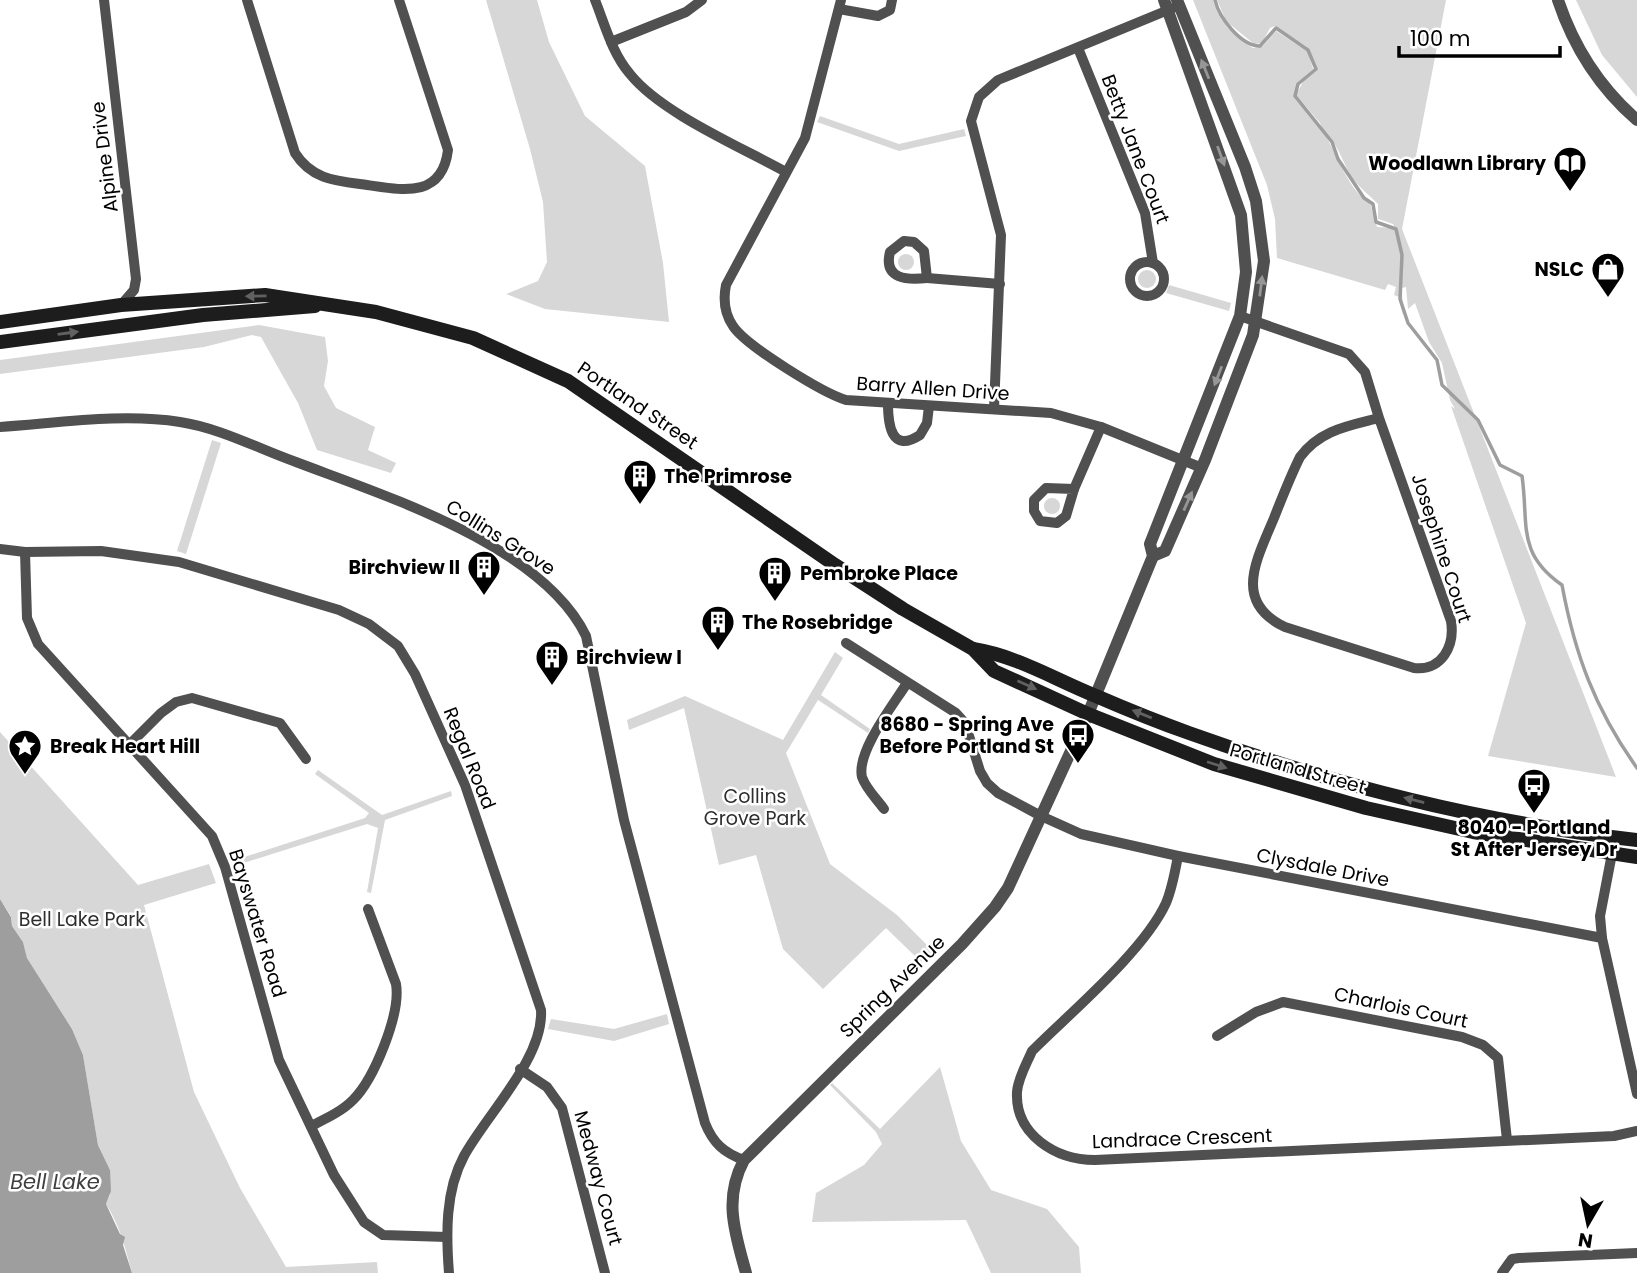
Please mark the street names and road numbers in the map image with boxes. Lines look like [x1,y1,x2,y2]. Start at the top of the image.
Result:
street label: Betty Jane Court [1095,71,1176,228]
street label: Alpine Drive [84,100,125,214]
street label: Portland Street [572,355,704,456]
street label: Barry Allen Drive [856,370,1010,407]
street label: Josephine Court [1405,470,1478,626]
street label: Collins Grove [441,493,561,582]
street label: Regal Road [437,703,502,813]
street label: Portland Street [1227,736,1369,801]
street label: Clysdale Drive [1254,841,1392,894]
street label: Bayswater Road [222,846,293,1001]
street label: Spring Avenue [834,929,951,1044]
street label: Charlois Court [1331,980,1470,1035]
street label: Medway Court [568,1108,629,1248]
street label: Landrace Crescent [1091,1122,1273,1155]

